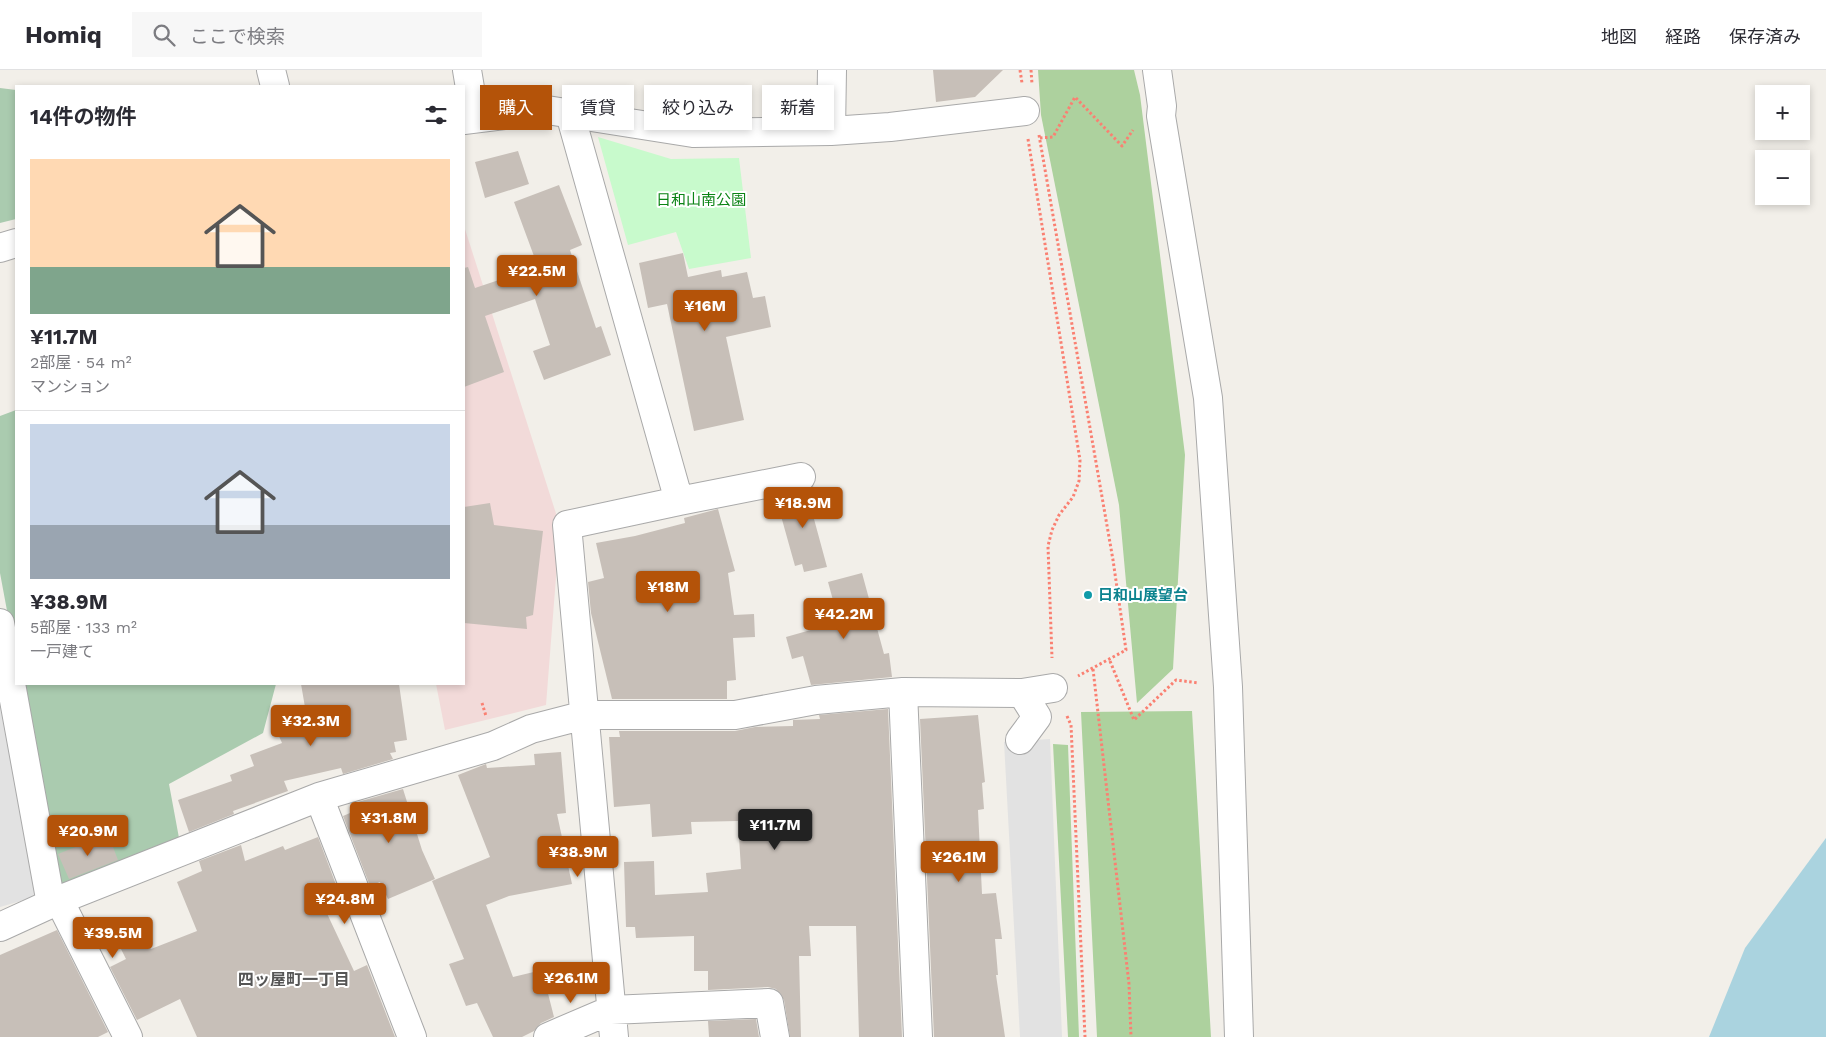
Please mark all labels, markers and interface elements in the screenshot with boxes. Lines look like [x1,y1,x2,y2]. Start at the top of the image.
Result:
search box [132,12,482,57]
text: Homiq [25,21,102,49]
icon: search [150,21,178,49]
text: ここで検索 [190,25,285,48]
text: 地図 [1601,26,1637,47]
text: 経路 [1665,26,1701,47]
text: 保存済み [1729,26,1801,47]
chip: 購入 [480,85,552,130]
chip: 賃貸 [562,85,634,130]
chip: 絞り込み [644,85,752,130]
chip: 新着 [762,85,834,130]
map controls [1755,85,1810,205]
button: + [1755,85,1810,140]
icon: filters [422,101,450,129]
text: 14件の物件 [30,104,137,129]
button: − [1755,150,1810,205]
icon: home [195,191,285,281]
park label: 日和山南公園 [656,191,746,209]
pin: ¥22.5M [496,254,578,297]
text: ¥22.5M [508,261,566,280]
pin: ¥16M [675,290,735,332]
text: ¥16M [684,296,726,315]
text: ¥11.7M [30,324,98,349]
text: 2部屋 · 54 m² [30,353,132,372]
text: マンション [30,377,110,396]
icon: home [195,457,285,547]
pin: ¥18.9M [762,486,844,529]
text: ¥18.9M [775,493,831,512]
pin: ¥18M [638,570,698,613]
text: ¥18M [647,577,689,596]
place label: 日和山展望台 [1098,586,1188,604]
text: ¥38.9M [30,589,108,614]
marker: 日和山展望台 [1082,589,1094,601]
pin: ¥42.2M [803,598,885,640]
text: ¥42.2M [814,604,874,623]
text: 5部屋 · 133 m² [30,618,137,637]
text: 一戸建て [30,642,94,661]
pin: ¥32.3M [270,704,352,747]
text: ¥32.3M [282,711,340,730]
pin: ¥31.8M [348,802,430,844]
text: ¥31.8M [361,808,417,827]
pin: ¥11.7M [734,808,816,851]
pin: ¥20.9M [47,814,129,857]
text: ¥11.7M [749,815,801,834]
text: ¥20.9M [58,821,118,840]
pin: ¥38.9M [537,836,619,878]
pin: ¥26.1M [918,840,1000,883]
text: ¥38.9M [548,842,608,861]
text: ¥26.1M [932,847,986,866]
pin: ¥24.8M [304,882,386,925]
text: ¥24.8M [315,889,375,908]
pin: ¥39.5M [72,916,154,959]
text: ¥39.5M [84,923,142,942]
pin: ¥26.1M [530,962,612,1004]
text: ¥26.1M [544,968,598,987]
district label: 四ッ屋町一丁目 [238,970,350,989]

